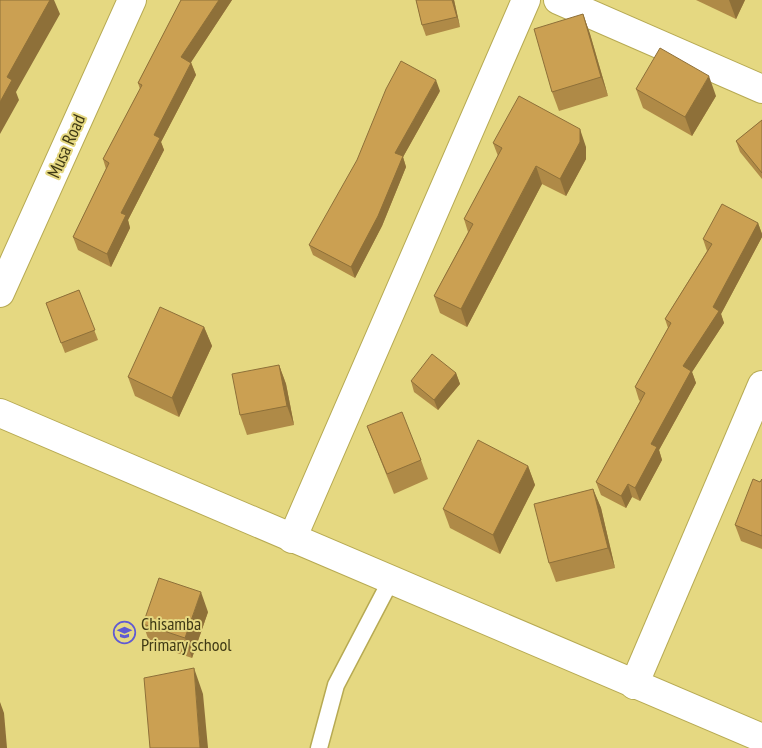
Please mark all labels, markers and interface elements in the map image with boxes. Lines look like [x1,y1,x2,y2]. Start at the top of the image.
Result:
street label: Musa Road [42,111,90,181]
place label: Chisamba Primary school [141,612,232,656]
school or university icon: Chisamba Primary school [113,621,137,645]

